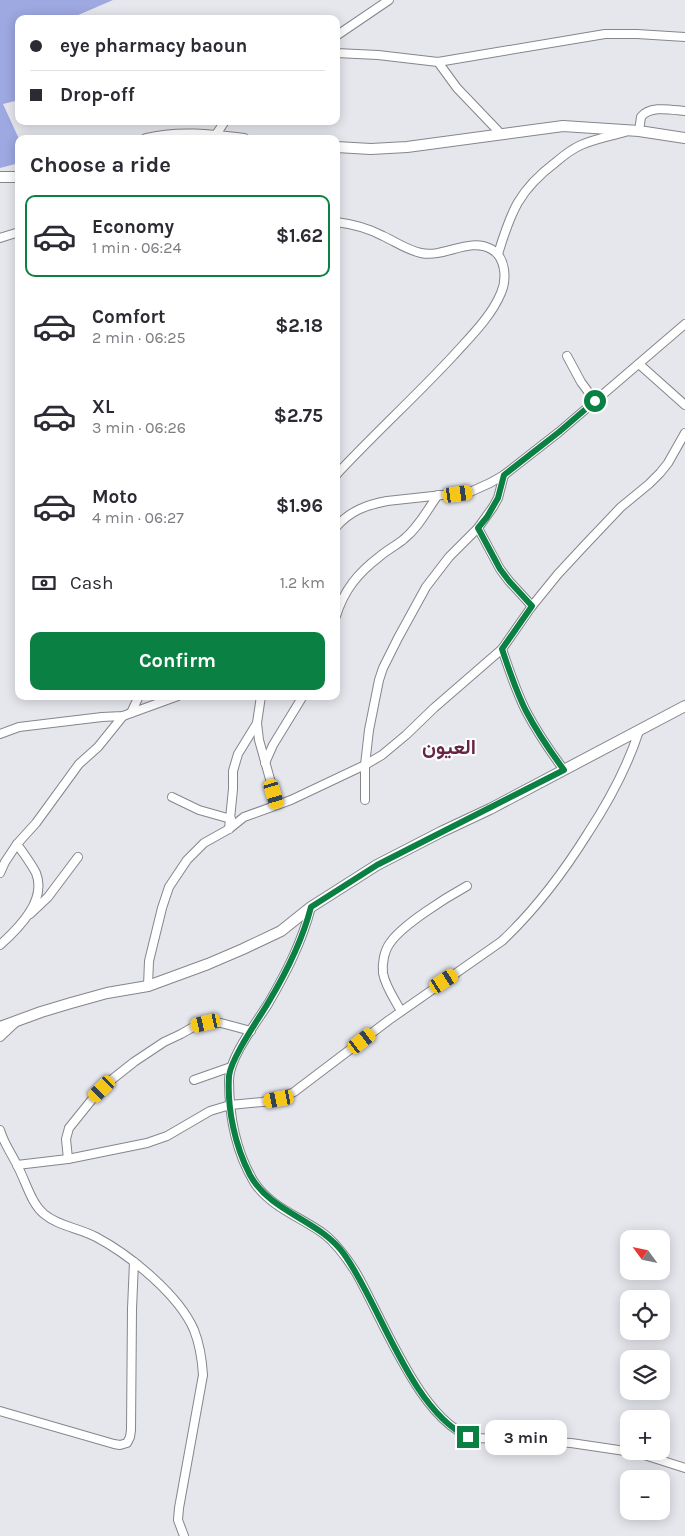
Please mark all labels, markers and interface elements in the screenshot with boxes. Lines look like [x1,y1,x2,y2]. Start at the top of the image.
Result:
text: eye pharmacy baoun [60,35,247,57]
text: Drop-off [60,84,135,106]
text: Choose a ride [30,152,171,178]
icon: car [32,214,77,259]
text: Economy [92,216,174,238]
text: $1.62 [276,225,323,247]
text: 1 min · 06:24 [92,238,182,257]
icon: car [32,304,77,349]
text: Comfort [92,306,166,328]
text: $2.18 [275,315,323,337]
text: 2 min · 06:25 [92,328,186,347]
route start [584,390,606,412]
icon: car [32,394,77,439]
text: XL [92,396,114,418]
text: $2.75 [274,405,323,427]
text: 3 min · 06:26 [92,418,186,437]
icon: car [32,484,77,529]
car [442,484,473,504]
text: Moto [92,486,138,508]
text: $1.96 [276,495,323,517]
text: 4 min · 06:27 [92,508,184,527]
icon: cash [30,569,58,597]
text: Cash [70,572,114,594]
text: 1.2 km [280,573,325,592]
button: Confirm [30,632,325,690]
district label: العيون [422,736,476,760]
car [262,777,285,811]
car [427,967,460,995]
car [189,1012,222,1034]
car [345,1026,378,1056]
car [86,1073,117,1105]
car [262,1089,295,1109]
north arrow [620,1230,670,1280]
map controls [620,1230,670,1520]
button: locate [620,1290,670,1340]
button: layers [620,1350,670,1400]
button: + [620,1410,670,1460]
callout: 3 min [486,1420,568,1454]
route end [457,1426,479,1448]
text: 3 min [504,1428,548,1447]
button: − [620,1470,670,1520]

